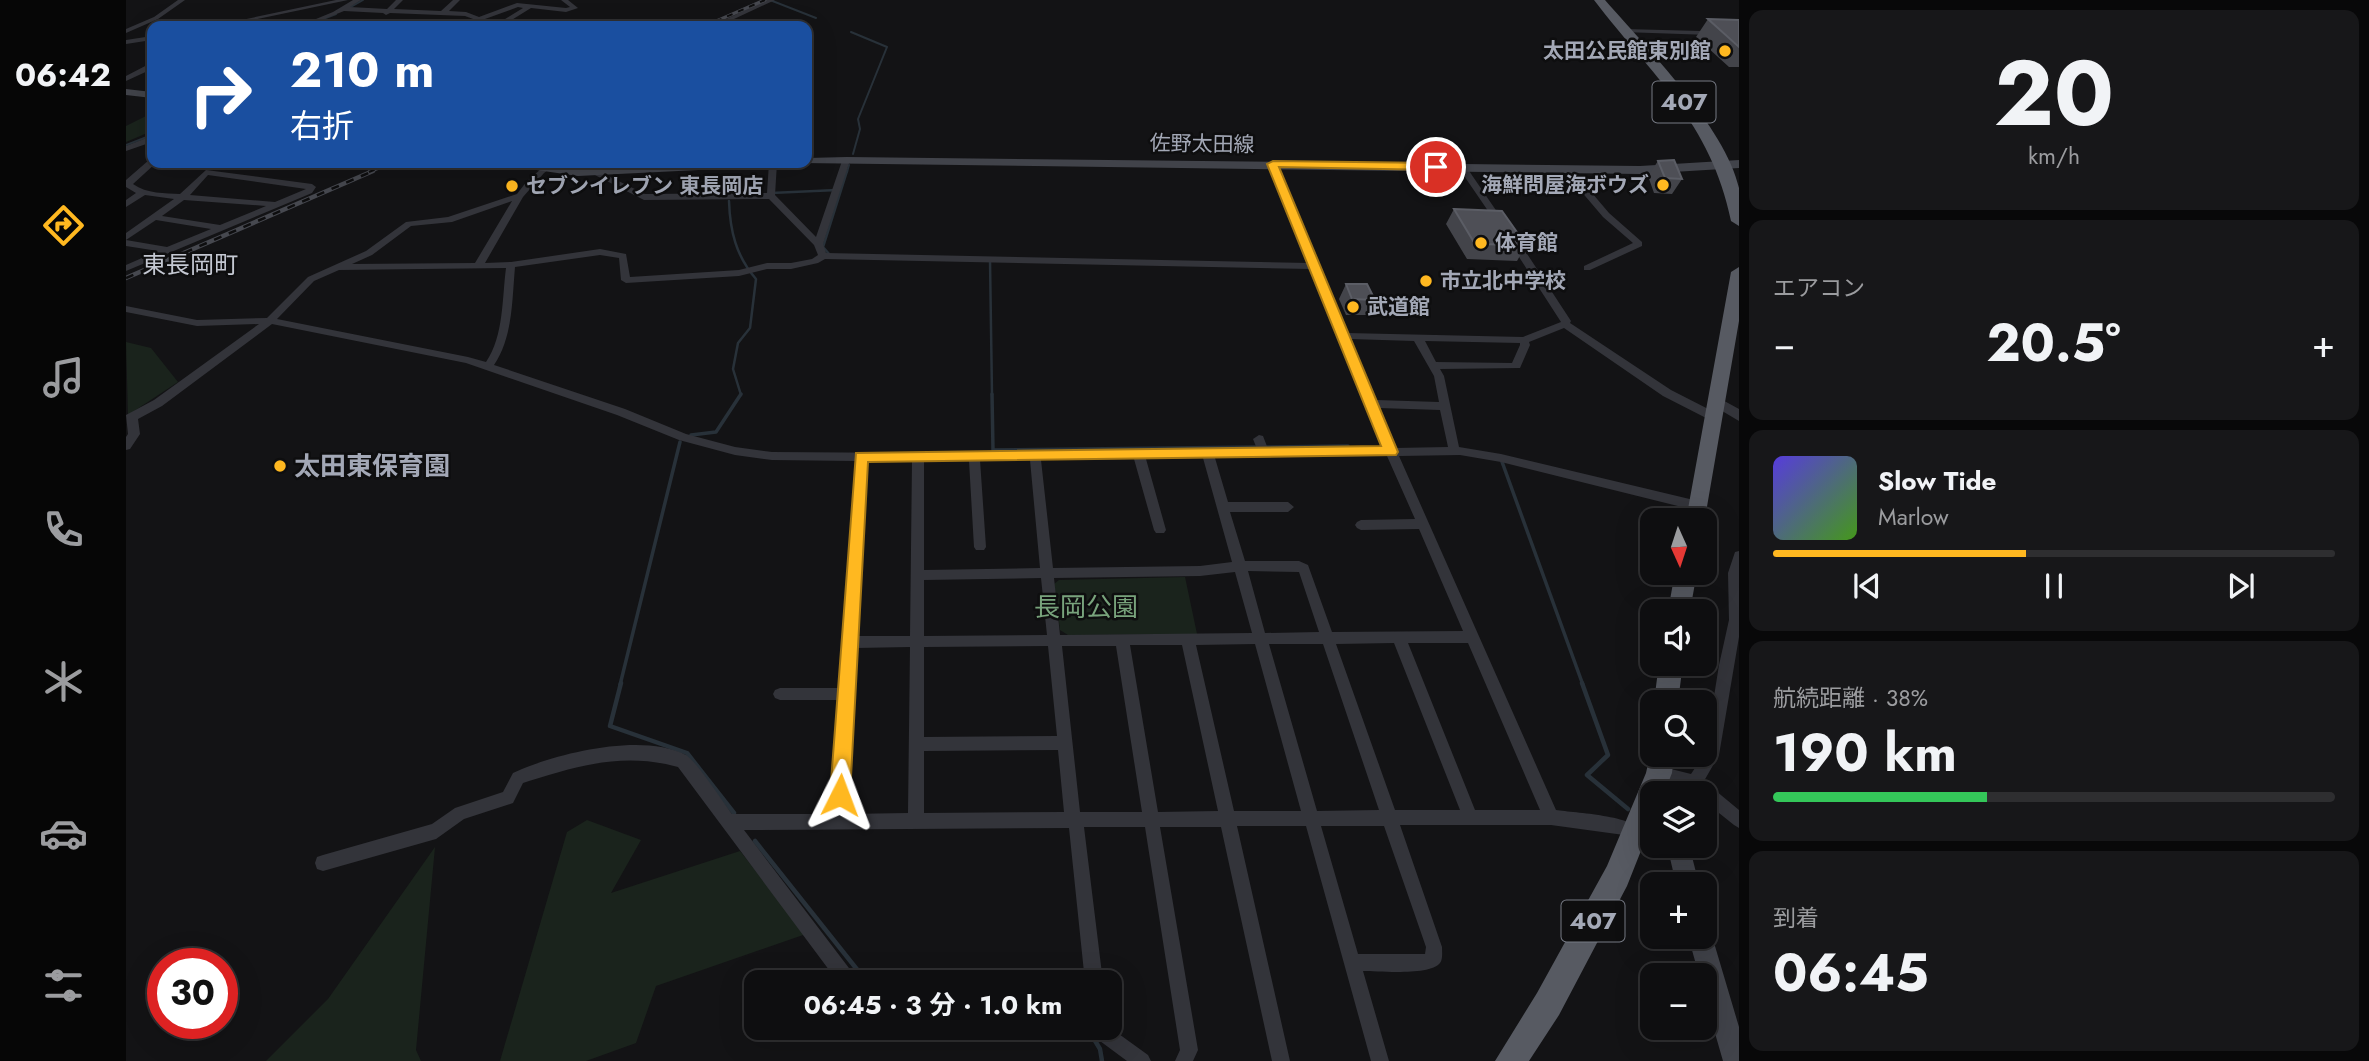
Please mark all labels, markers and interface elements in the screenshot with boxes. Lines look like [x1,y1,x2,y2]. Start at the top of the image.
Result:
text: 20 [1994,28,2114,159]
text: 210 m [290,35,434,105]
place label: 太田公民館東別館 [1543,36,1711,66]
marker: 太田公民館東別館 [1717,43,1733,59]
icon: right [175,49,266,140]
text: 06:42 [15,52,111,98]
road number: 407 [1652,82,1716,122]
text: 右折 [290,103,354,149]
street label: 佐野太田線 [1149,128,1255,160]
pin [1406,137,1466,197]
text: km/h [2028,139,2080,173]
icon: arrive [1417,148,1455,186]
place label: 海鮮問屋海ボウズ [1481,170,1649,200]
place label: セブンイレブン 東長岡店 [526,171,763,201]
marker: 海鮮問屋海ボウズ [1655,177,1671,193]
marker: セブンイレブン 東長岡店 [504,178,520,194]
icon: directions [39,201,88,250]
place label: 体育館 [1495,228,1558,258]
marker: 体育館 [1473,235,1489,251]
district label: 東長岡町 [142,247,238,282]
place label: 市立北中学校 [1440,266,1566,296]
text: エアコン [1773,271,1865,305]
marker: 市立北中学校 [1418,273,1434,289]
place label: 武道館 [1367,292,1430,322]
marker: 武道館 [1345,299,1361,315]
text: 20.5° [1986,305,2121,381]
text: − [1773,316,1795,371]
text: + [2312,316,2335,371]
icon: music [39,353,88,402]
place label: 太田東保育園 [294,447,450,485]
marker: 太田東保育園 [272,458,288,474]
text: Slow Tide [1878,462,1997,500]
text: Marlow [1878,500,1949,534]
icon: phone [39,505,88,554]
north arrow [1640,508,1717,584]
map controls [1640,508,1717,1040]
icon: previous [1848,567,1886,605]
icon: pause [2035,567,2073,605]
icon: next [2222,567,2260,605]
park label: 長岡公園 [1034,588,1138,626]
button: sound [1640,599,1717,676]
icon: climate [39,657,88,706]
text: 航続距離 · 38% [1773,681,1928,715]
button: search [1640,690,1717,767]
text: 190 km [1773,715,1957,791]
position arrow [803,758,877,832]
button: layers [1640,781,1717,858]
icon: car [39,809,88,858]
button: + [1640,872,1717,949]
road number: 407 [1562,901,1624,942]
text: 到着 [1773,901,1819,935]
text: 06:45 [1773,935,1929,1011]
speed limit sign: 30 [147,948,238,1039]
icon: filters [39,961,88,1010]
button: − [1640,963,1717,1040]
text: 06:45 · 3 分 · 1.0 km [804,986,1062,1024]

